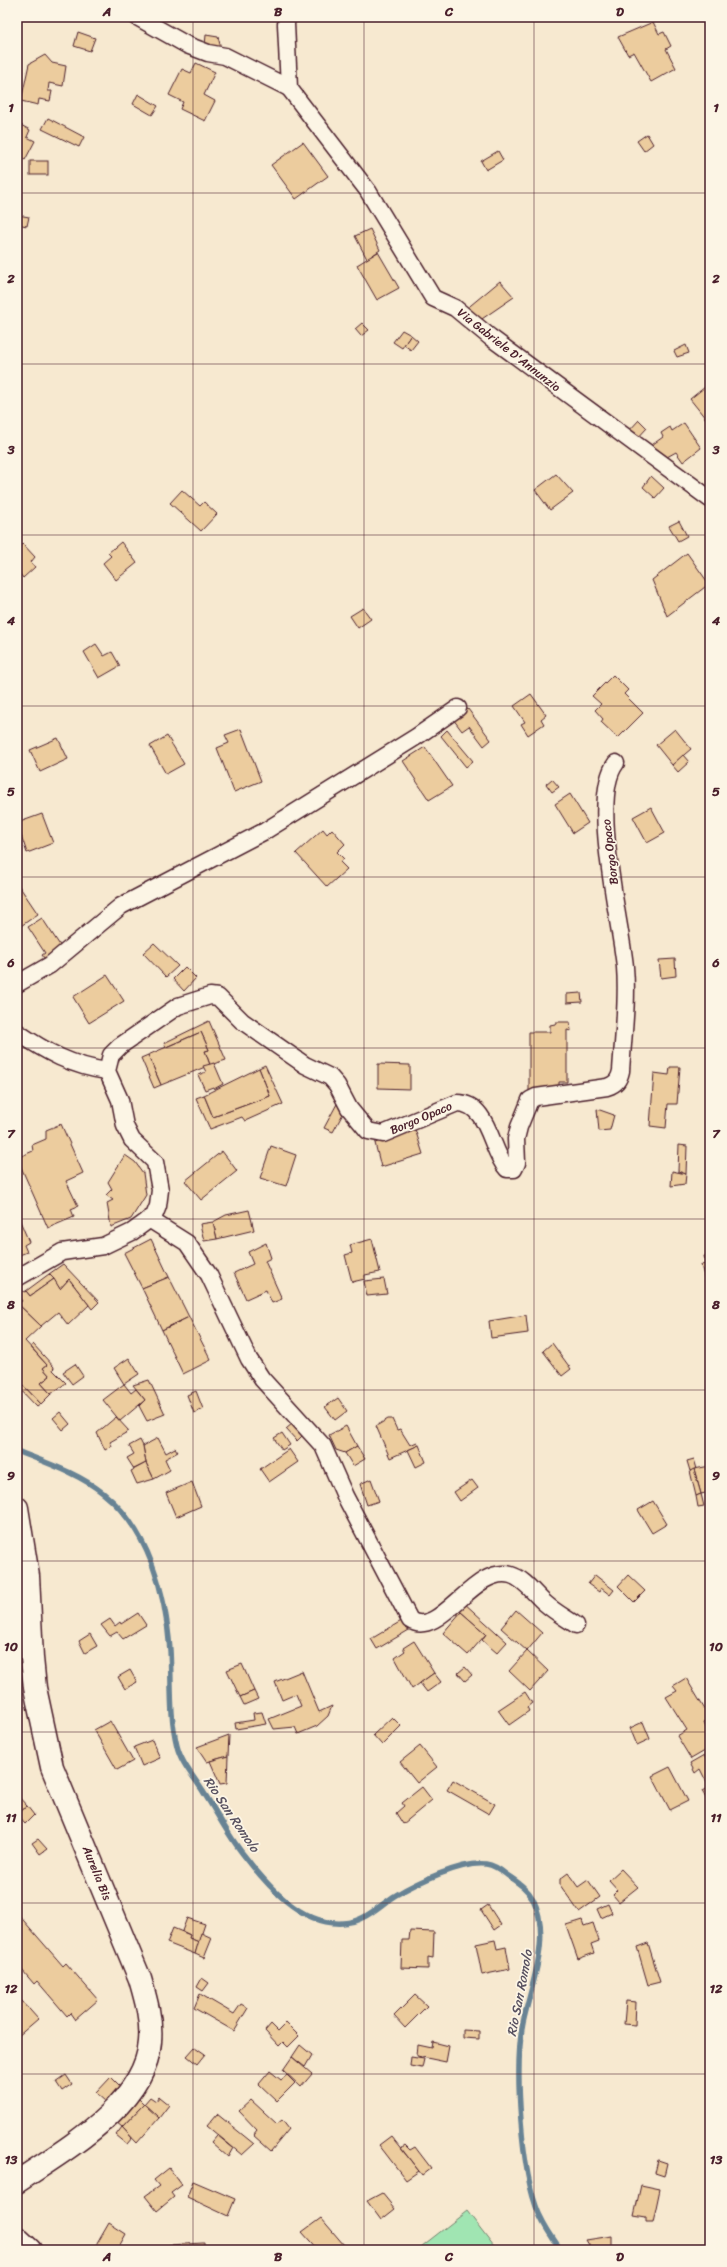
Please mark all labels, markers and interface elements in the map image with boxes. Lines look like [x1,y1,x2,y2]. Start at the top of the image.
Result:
text: A [102,0,111,23]
text: B [274,0,283,23]
text: C [444,0,454,23]
text: D [616,0,624,23]
text: 1 [8,96,14,119]
text: 1 [713,96,719,119]
text: 2 [6,267,15,290]
text: 2 [711,267,720,290]
street label: Via Gabriele D'Annunzio [452,302,566,398]
text: 3 [6,438,15,461]
text: 3 [711,438,720,461]
text: 4 [6,609,16,632]
text: 4 [711,609,721,632]
text: 5 [7,780,15,803]
text: 5 [712,780,720,803]
street label: Borgo Opaco [595,818,625,886]
text: 6 [6,951,15,974]
text: 6 [711,951,720,974]
street label: Borgo Opaco [386,1095,456,1141]
text: 7 [7,1122,16,1145]
text: 7 [712,1122,721,1145]
text: 8 [6,1293,15,1316]
text: 8 [711,1293,720,1316]
text: 9 [7,1464,15,1487]
text: 9 [712,1464,720,1487]
text: 10 [4,1635,18,1658]
text: 10 [709,1635,723,1658]
water label: Rio San Romolo [198,1772,266,1858]
text: 11 [5,1806,17,1829]
text: 11 [710,1806,722,1829]
street label: Aurelia Bis [76,1841,118,1904]
water label: Rio San Romolo [500,1946,539,2038]
text: 12 [4,1977,18,2000]
text: 12 [709,1977,723,2000]
text: 13 [5,2148,18,2171]
text: 13 [710,2148,723,2171]
text: A [102,2245,111,2267]
text: B [274,2245,283,2267]
text: C [444,2245,454,2267]
text: D [616,2245,624,2267]

